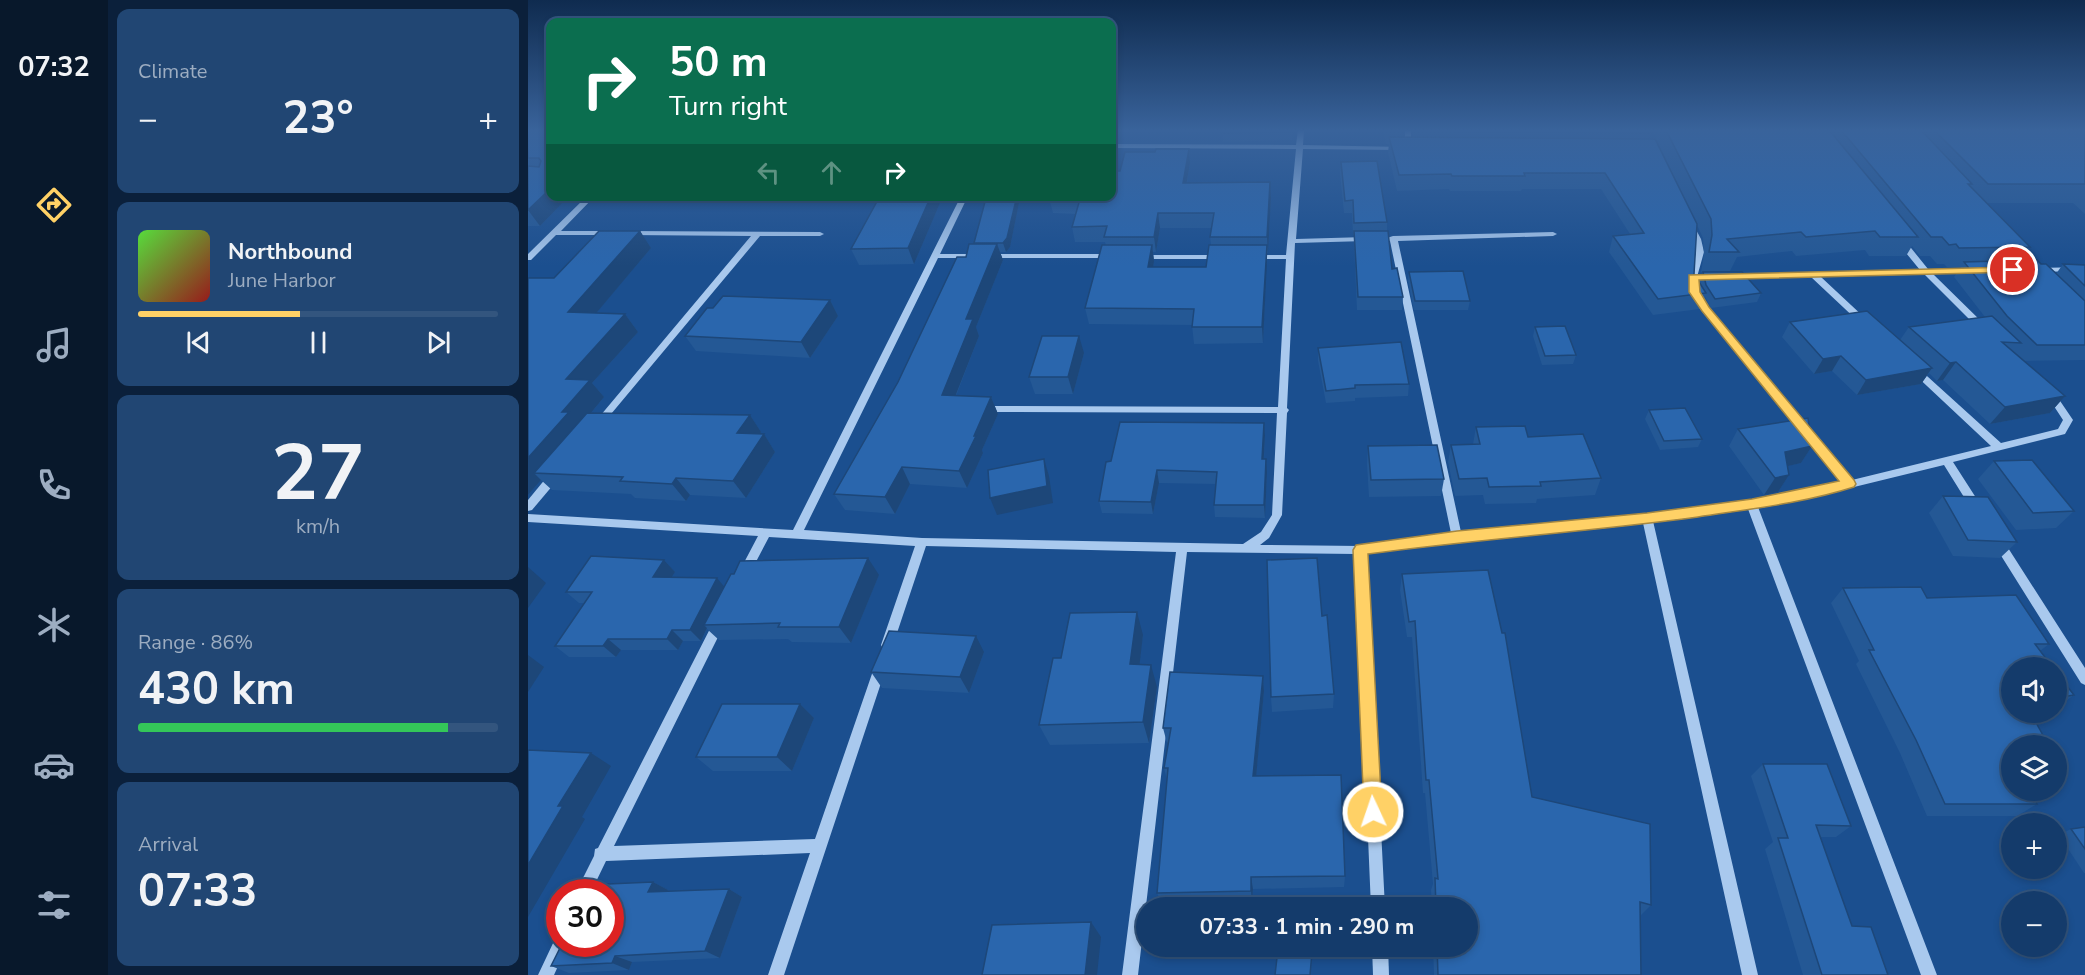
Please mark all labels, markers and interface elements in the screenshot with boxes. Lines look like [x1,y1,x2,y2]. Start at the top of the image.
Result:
text: 50 m [669,34,768,91]
icon: right [570,42,648,120]
text: 07:32 [18,49,90,86]
text: Climate [138,58,207,85]
text: 23° [282,88,354,149]
text: Turn right [669,88,787,125]
text: − [138,97,158,142]
text: + [478,97,498,142]
icon: left [752,156,785,189]
icon: ahead [815,156,848,189]
icon: right [878,156,911,189]
icon: directions [33,184,75,226]
text: Northbound [228,237,352,267]
pin [1987,244,2038,295]
icon: arrive [1996,253,2029,286]
text: June Harbor [228,267,336,294]
icon: music [33,324,75,366]
icon: previous [182,326,215,359]
icon: pause [302,326,335,359]
icon: next [422,326,455,359]
text: 27 [271,420,365,527]
icon: phone [33,464,75,506]
text: km/h [296,513,340,540]
icon: climate [33,604,75,646]
text: Range · 86% [138,629,253,656]
map controls [2001,657,2067,957]
button: sound [2001,657,2067,723]
text: 430 km [138,659,295,720]
button: layers [2001,735,2067,801]
icon: car [33,744,75,786]
position arrow [1341,780,1405,844]
button: + [2001,813,2067,879]
text: Arrival [138,831,198,858]
text: 07:33 [138,861,257,922]
speed limit sign: 30 [546,879,624,957]
icon: filters [33,884,75,926]
button: − [2001,891,2067,957]
text: 07:33 · 1 min · 290 m [1200,912,1414,942]

